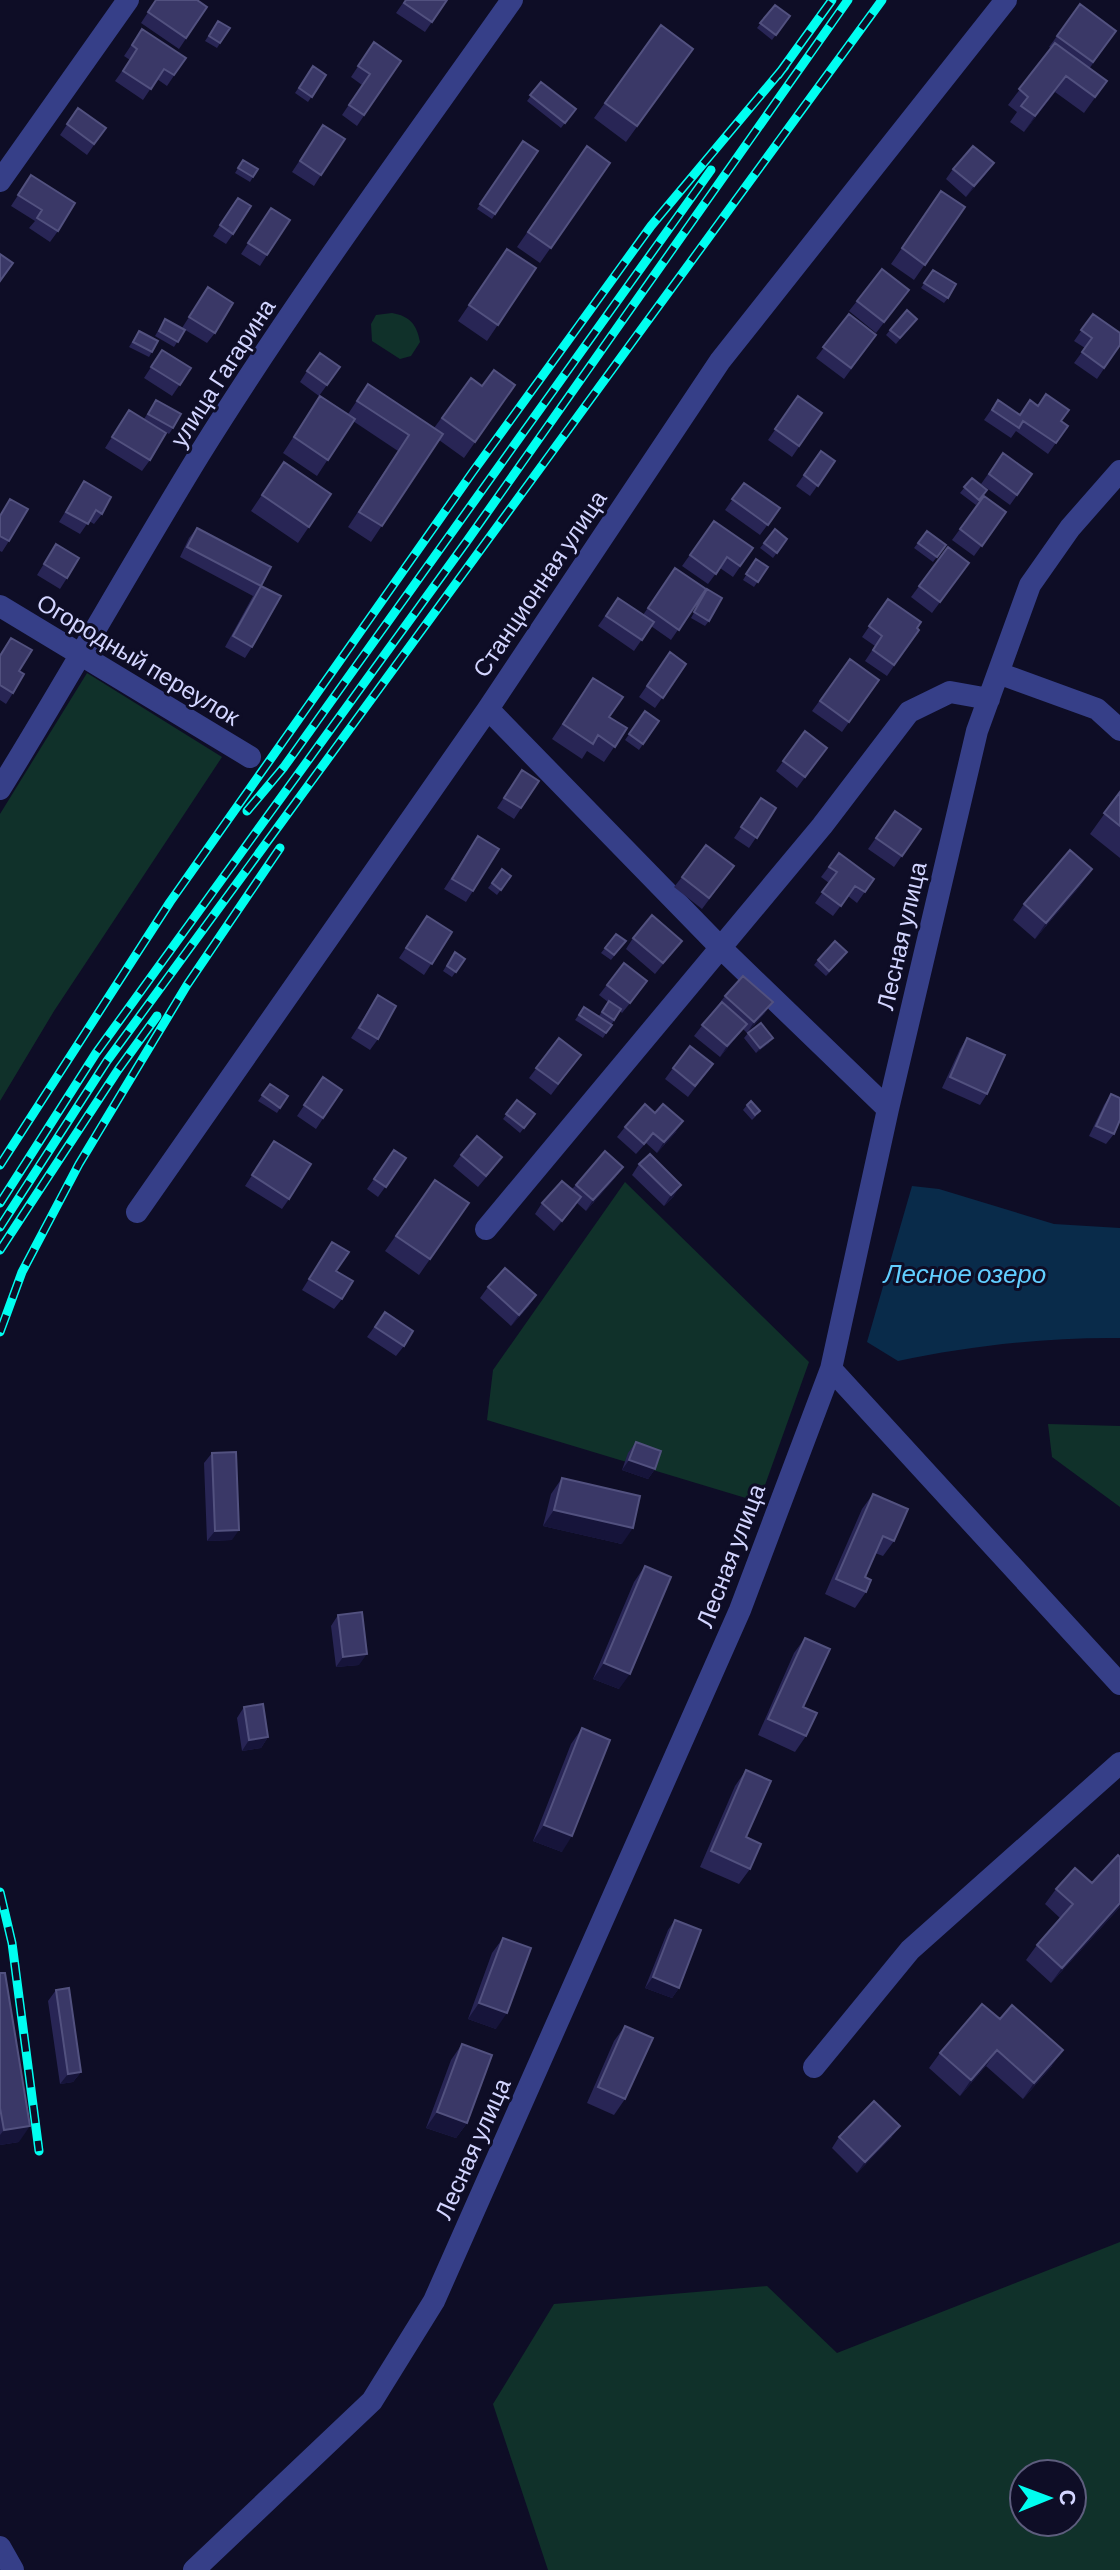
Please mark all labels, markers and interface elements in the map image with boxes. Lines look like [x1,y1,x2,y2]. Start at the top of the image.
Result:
street label: улица Гагарина [163,292,281,452]
street label: Станционная улица [466,484,612,682]
street label: Огородный переулок [32,587,246,731]
street label: Лесная улица [869,858,932,1013]
water label: Лесное озеро [882,1257,1046,1288]
street label: Лесная улица [689,1479,771,1631]
street label: Лесная улица [428,2073,516,2223]
north arrow [1008,2458,1088,2538]
text: С [1056,2489,1082,2506]

